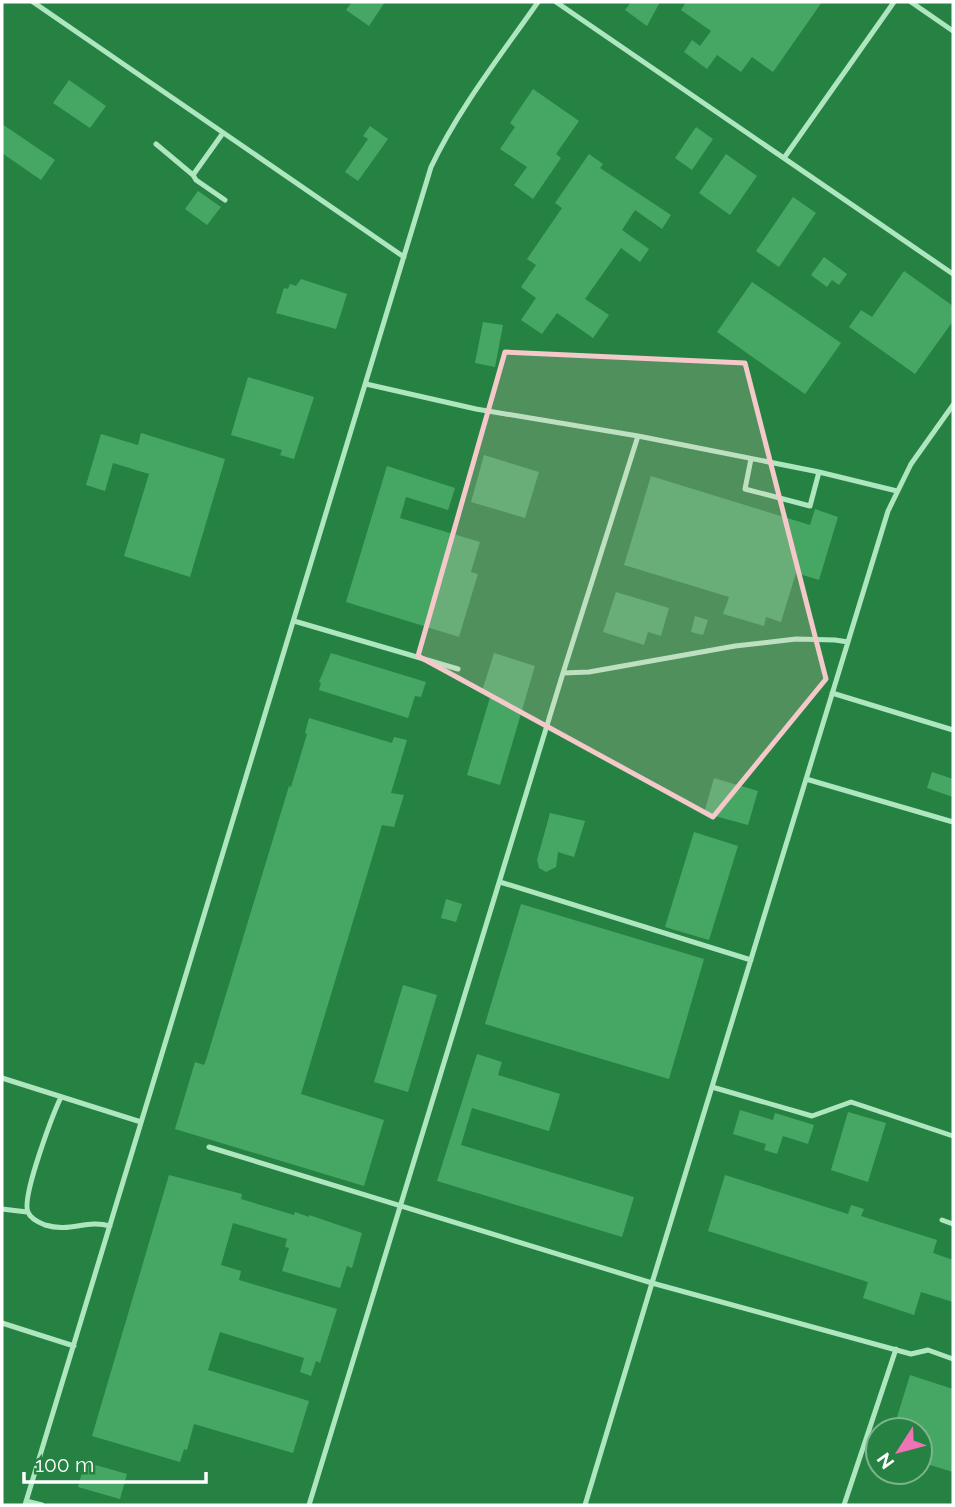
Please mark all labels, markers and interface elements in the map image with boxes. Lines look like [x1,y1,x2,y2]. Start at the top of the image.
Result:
north arrow [864,1416,934,1486]
scale bar [24,1440,206,1484]
text: N [872,1449,898,1473]
text: 100 m [35,1452,94,1477]

